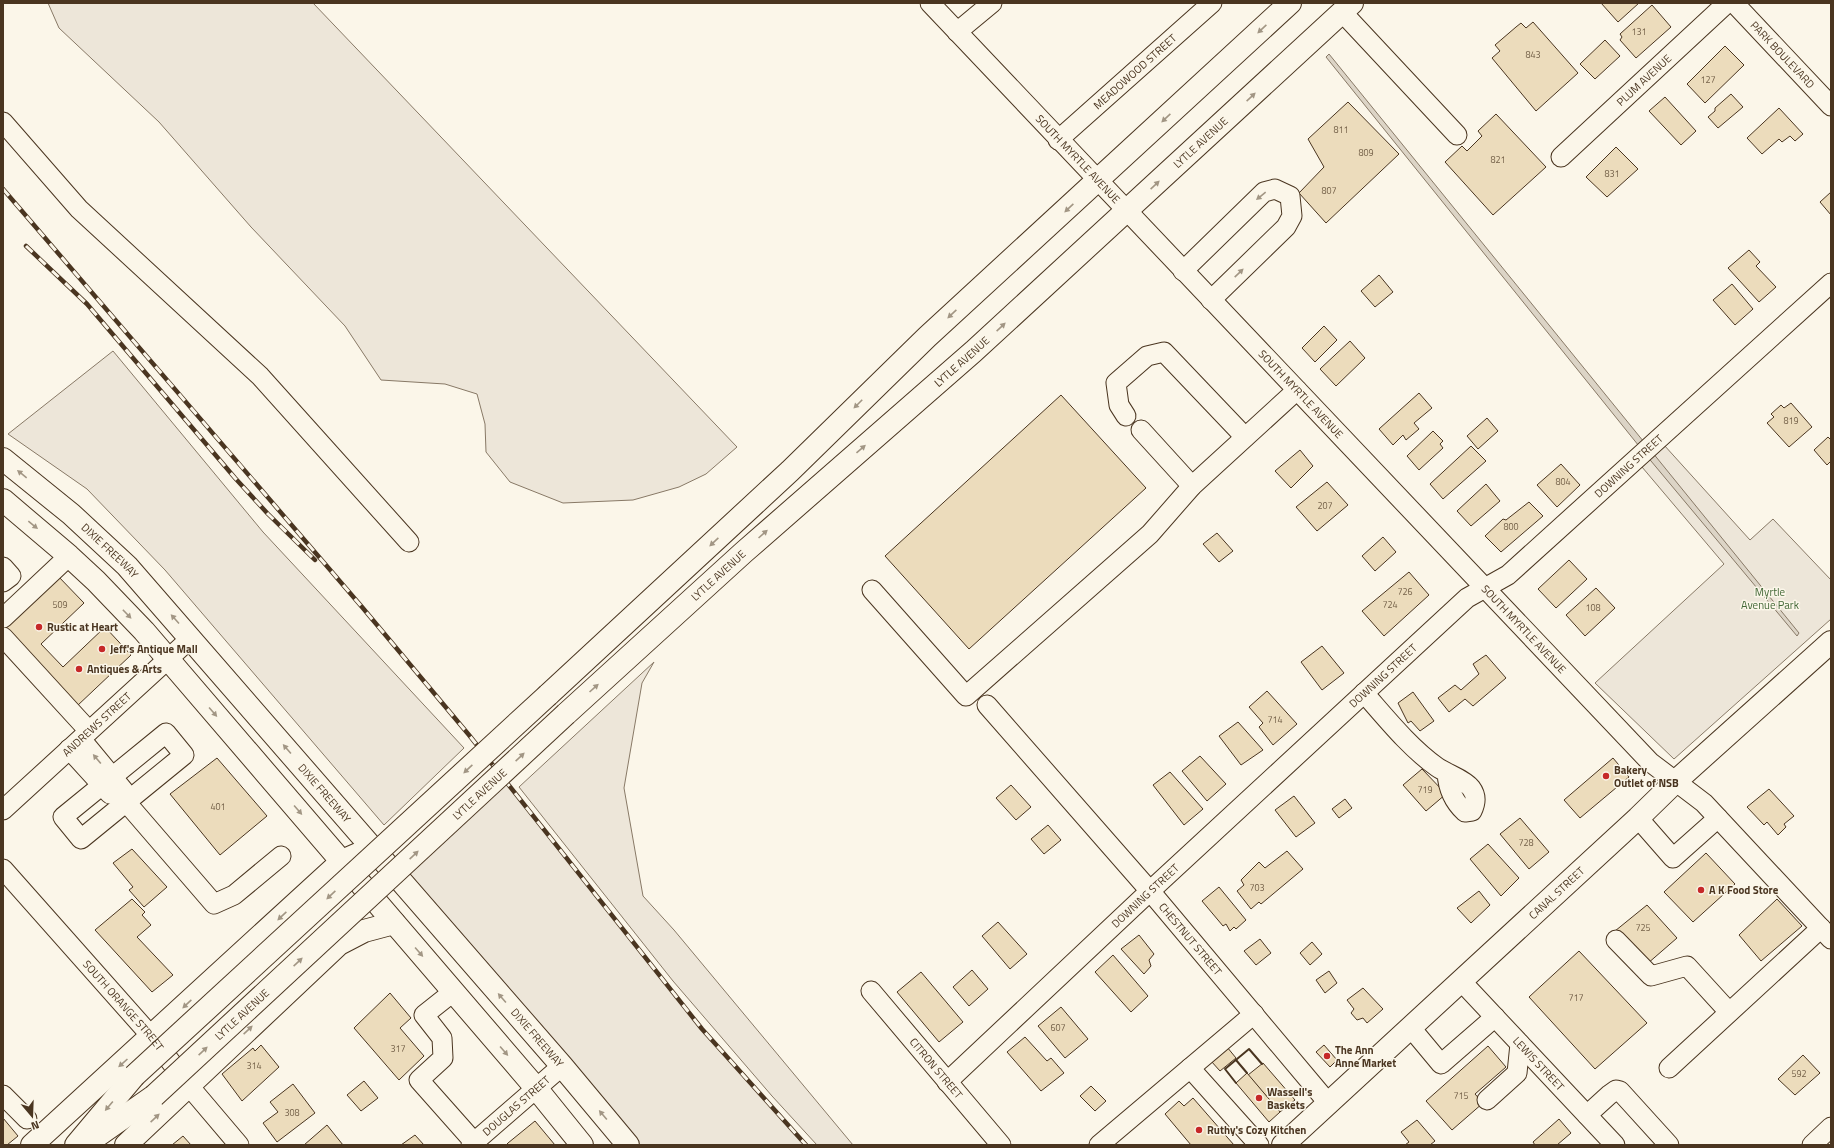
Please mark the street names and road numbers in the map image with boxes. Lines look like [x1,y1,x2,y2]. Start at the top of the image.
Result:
street label: PARK BOULEVARD [1747,17,1818,92]
street label: MEADOWOOD STREET [1090,30,1180,113]
street label: PLUM AVENUE [1613,51,1675,110]
street label: SOUTH MYRTLE AVENUE [1032,111,1124,207]
street label: LYTLE AVENUE [1170,113,1231,172]
street label: LYTLE AVENUE [931,333,993,390]
street label: SOUTH MYRTLE AVENUE [1255,346,1347,442]
street label: DOWNING STREET [1591,431,1667,501]
street label: DIXIE FREEWAY [78,520,142,582]
street label: LYTLE AVENUE [687,546,749,605]
street label: SOUTH MYRTLE AVENUE [1478,581,1570,677]
street label: DOWNING STREET [1345,640,1421,711]
street label: ANDREWS STREET [59,688,135,760]
street label: DIXIE FREEWAY [295,760,355,826]
street label: LYTLE AVENUE [449,765,510,824]
street label: DOWNING STREET [1108,860,1183,931]
street label: CANAL STREET [1525,863,1588,923]
street label: CHESTNUT STREET [1155,899,1226,979]
street label: SOUTH ORANGE STREET [79,957,168,1054]
street label: LYTLE AVENUE [211,985,273,1044]
street label: DIXIE FREEWAY [507,1005,567,1071]
street label: LEWIS STREET [1509,1033,1568,1094]
street label: CITRON STREET [906,1034,967,1102]
street label: DOUGLAS STREET [479,1072,554,1140]

